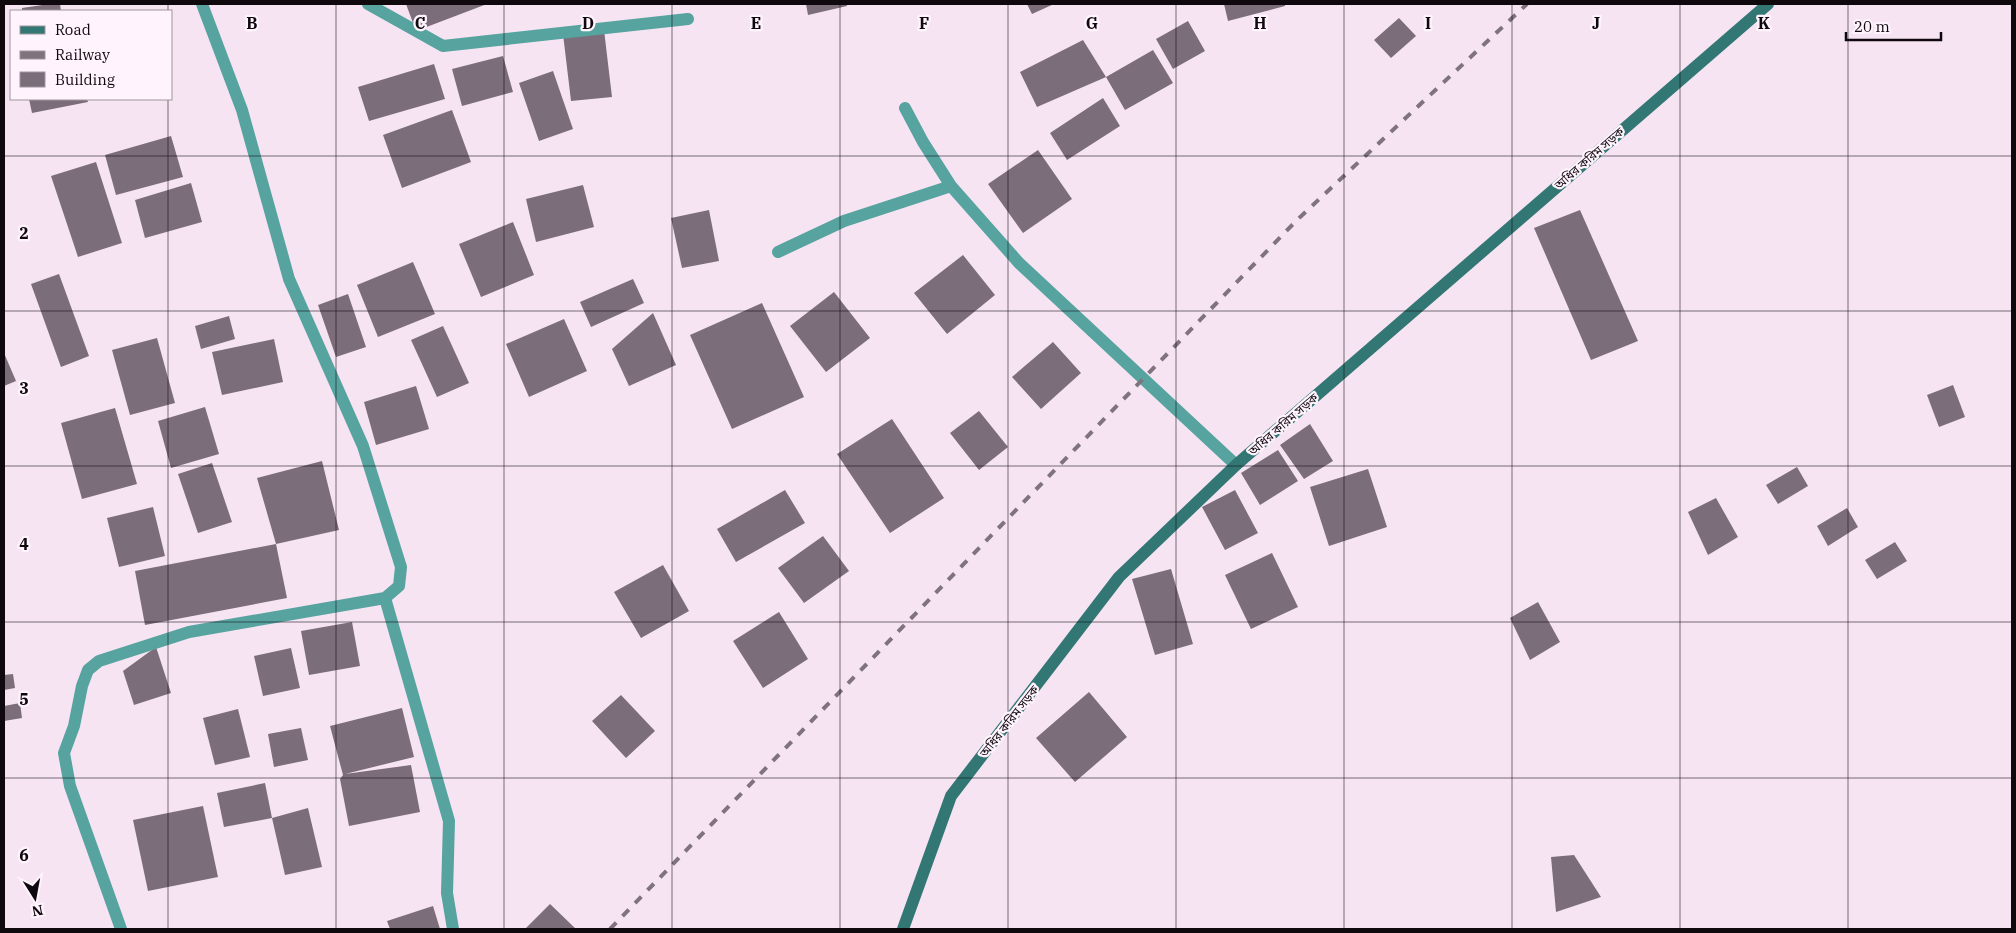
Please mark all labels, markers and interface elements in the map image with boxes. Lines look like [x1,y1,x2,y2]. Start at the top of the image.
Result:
legend [10,10,172,100]
scale bar [1846,10,1941,42]
text: B [246,13,258,33]
text: C [415,13,425,33]
text: D [582,13,594,33]
text: E [751,13,761,33]
text: F [919,13,929,33]
text: G [1086,13,1098,33]
text: H [1254,13,1267,33]
text: I [1425,13,1431,33]
text: J [1592,13,1600,33]
text: K [1758,13,1771,33]
text: 20 m [1854,17,1890,36]
text: Road [55,20,91,39]
text: Railway [55,45,110,64]
text: Building [55,70,115,89]
street label: অধির করিম সড়ক [1551,124,1627,193]
text: 2 [19,223,29,243]
text: 3 [19,378,29,398]
street label: অধির করিম সড়ক [1245,390,1321,459]
text: 4 [19,534,29,554]
street label: অধির করিম সড়ক [976,682,1042,761]
text: 5 [19,689,29,709]
text: 6 [19,845,29,865]
north arrow [10,873,60,923]
text: N [30,901,45,921]

